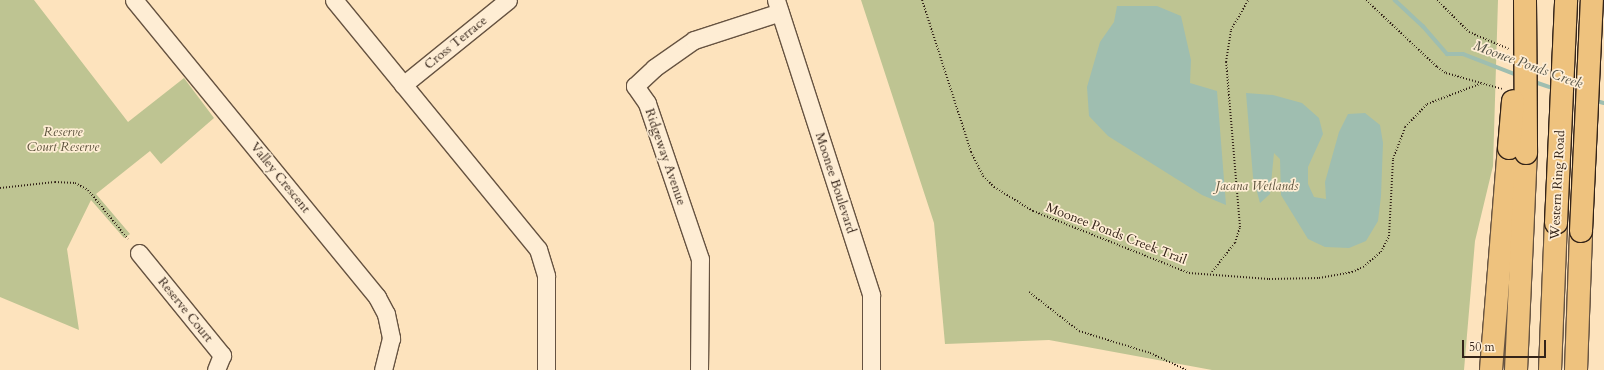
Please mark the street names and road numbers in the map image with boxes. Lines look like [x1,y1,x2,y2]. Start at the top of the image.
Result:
street label: Cross Terrace [421,13,491,73]
street label: Ridgeway Avenue [641,107,689,207]
street label: Western Ring Road [1547,130,1569,240]
street label: Moonee Boulevard [811,131,859,235]
street label: Valley Crescent [247,140,313,216]
street label: Moonee Ponds Creek Trail [1043,200,1189,268]
street label: Reserve Court [154,274,216,346]

